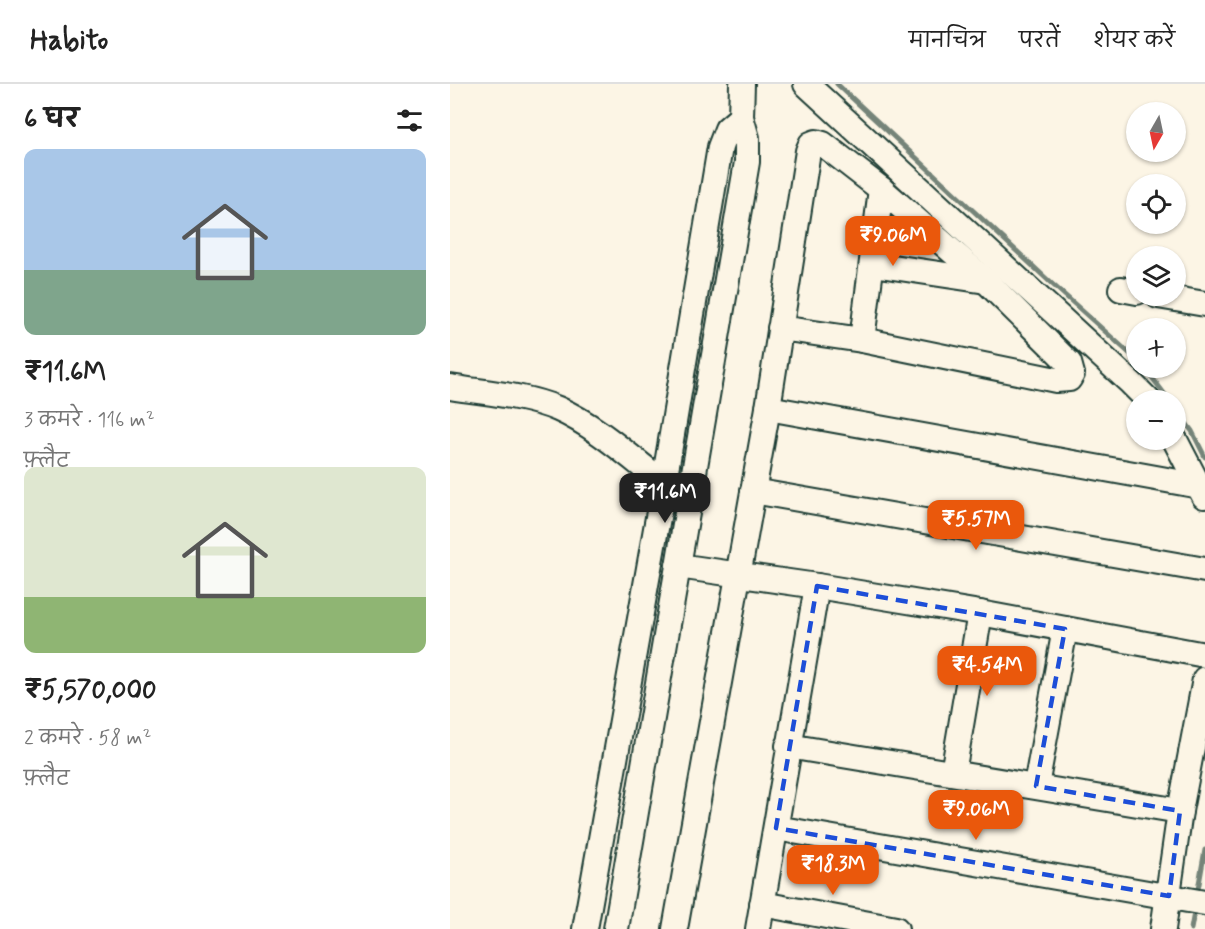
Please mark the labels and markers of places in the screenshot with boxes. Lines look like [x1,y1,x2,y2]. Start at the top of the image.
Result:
pin: ₹9.06M [844,216,942,267]
pin: ₹11.6M [616,473,714,524]
pin: ₹5.57M [927,500,1025,551]
pin: ₹4.54M [938,646,1036,697]
pin: ₹9.06M [927,790,1025,841]
pin: ₹18.3M [784,845,882,896]

